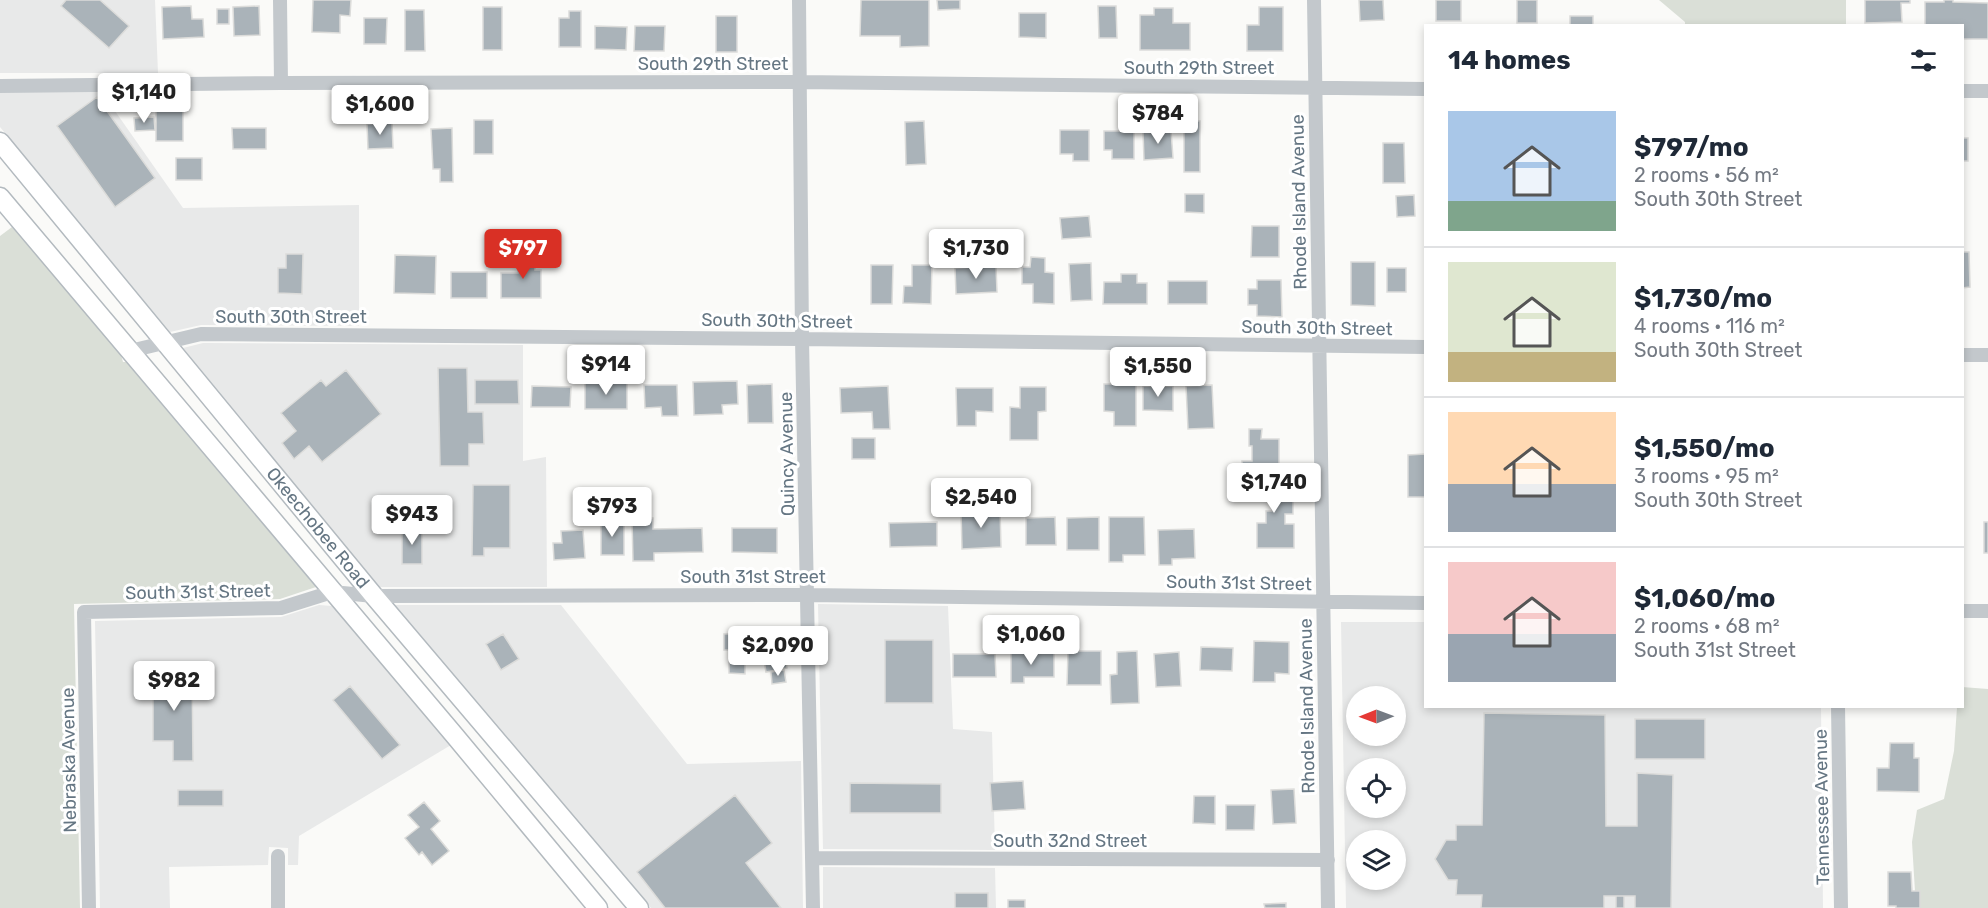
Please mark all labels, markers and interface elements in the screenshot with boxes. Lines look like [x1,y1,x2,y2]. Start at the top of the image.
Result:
icon: filters [1907,44,1940,77]
text: 14 homes [1448,45,1571,76]
street label: South 29th Street [638,53,788,75]
street label: South 29th Street [1124,57,1274,79]
pin: $1,140 [95,73,193,124]
text: $1,140 [112,80,176,104]
pin: $1,600 [331,85,429,136]
text: $1,600 [346,92,414,116]
pin: $784 [1122,94,1194,145]
text: $784 [1132,101,1184,125]
street label: Rhode Island Avenue [1286,114,1312,290]
text: $797/mo [1634,132,1749,163]
icon: home [1496,135,1568,207]
text: 2 rooms · 56 m² [1634,163,1779,187]
text: South 30th Street [1634,187,1802,211]
pin: $797 [487,229,559,280]
pin: $1,730 [927,229,1025,280]
text: $797 [498,236,548,260]
text: $1,730 [943,236,1009,260]
text: $1,730/mo [1634,283,1772,314]
icon: home [1496,286,1568,358]
street label: South 30th Street [215,306,367,328]
street label: South 30th Street [701,309,853,333]
text: 4 rooms · 116 m² [1634,314,1785,338]
street label: South 30th Street [1241,316,1393,340]
text: South 30th Street [1634,338,1802,362]
pin: $914 [570,345,642,396]
pin: $1,550 [1109,347,1207,398]
text: $914 [581,352,631,376]
text: $1,550 [1124,354,1192,378]
street label: Quincy Avenue [775,392,799,516]
text: $1,550/mo [1634,433,1775,464]
icon: home [1496,436,1568,508]
street label: Okeechobee Road [262,463,374,593]
pin: $1,740 [1225,463,1323,514]
text: 3 rooms · 95 m² [1634,464,1779,488]
text: $1,740 [1241,470,1307,494]
pin: $2,540 [932,478,1030,529]
text: $2,540 [945,485,1017,509]
pin: $793 [576,487,648,538]
text: South 30th Street [1634,488,1802,512]
text: $793 [587,494,637,518]
pin: $943 [376,495,448,546]
text: $943 [386,502,438,526]
street label: South 31st Street [680,566,826,588]
street label: South 31st Street [1166,571,1312,595]
street label: South 31st Street [125,580,271,604]
text: $1,060/mo [1634,583,1775,614]
icon: home [1496,586,1568,658]
text: 2 rooms · 68 m² [1634,614,1780,638]
pin: $1,060 [982,615,1080,666]
street label: Rhode Island Avenue [1294,618,1320,794]
text: $1,060 [997,622,1065,646]
pin: $2,090 [729,626,827,677]
text: $2,090 [742,633,814,657]
text: South 31st Street [1634,638,1796,662]
pin: $982 [138,661,210,712]
text: $982 [148,668,200,692]
north arrow [1346,686,1406,746]
map controls [1346,686,1406,890]
street label: Nebraska Avenue [57,687,81,833]
street label: Tennessee Avenue [1810,729,1834,885]
button: locate [1346,758,1406,818]
street label: South 32nd Street [993,830,1147,852]
button: layers [1346,830,1406,890]

